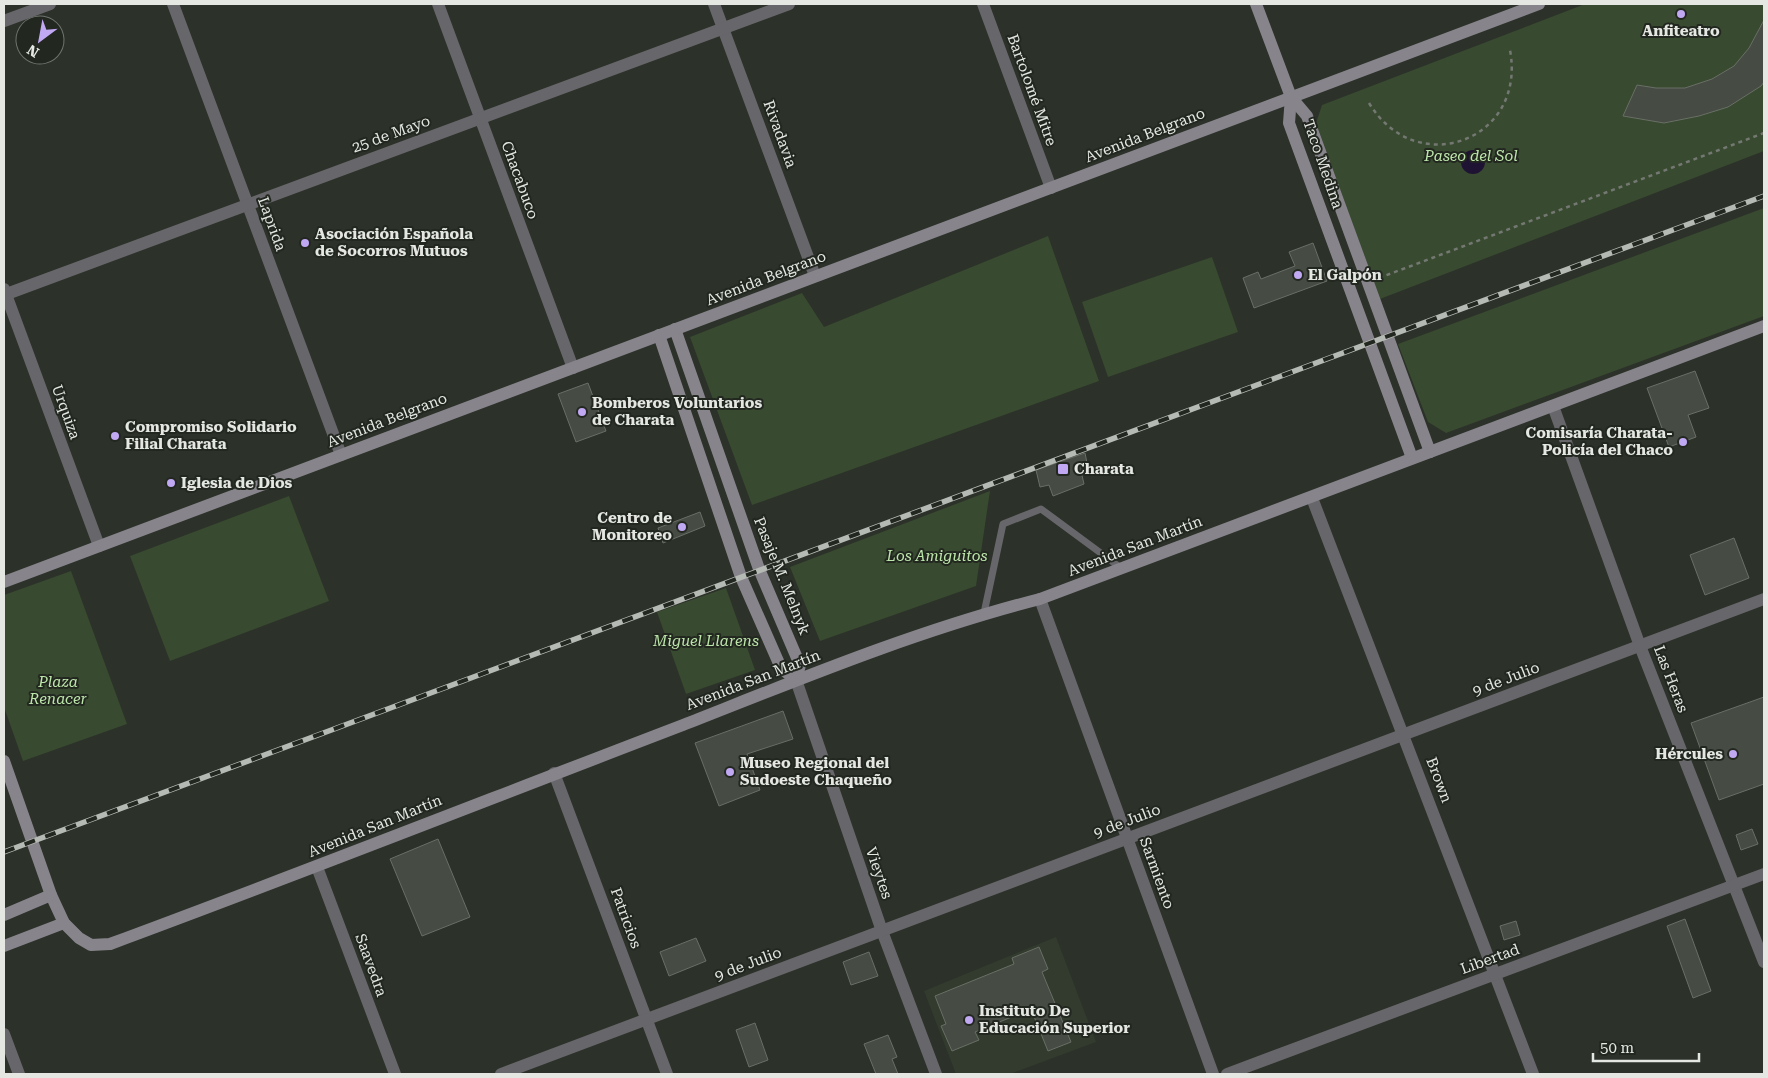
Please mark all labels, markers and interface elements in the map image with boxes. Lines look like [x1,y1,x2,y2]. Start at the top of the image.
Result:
marker: Anfiteatro [1675,8,1687,20]
north arrow [15,15,65,65]
place label: Anfiteatro [1642,22,1720,40]
street label: Bartolomé Mitre [1003,32,1061,148]
text: N [24,41,42,61]
street label: Rivadavia [759,98,801,170]
street label: Avenida Belgrano [1082,104,1208,166]
street label: 25 de Mayo [349,112,433,156]
street label: Taco Medina [1299,117,1347,211]
street label: Chacabuco [498,139,542,221]
park label: Paseo del Sol [1423,147,1518,165]
street label: Laprida [254,195,290,253]
place label: Asociación Española de Socorros Mutuos [315,225,473,260]
marker: Asociación Española de Socorros Mutuos [299,237,311,249]
street label: Avenida Belgrano [703,247,829,309]
place label: El Galpón [1308,266,1382,284]
marker: El Galpón [1292,269,1304,281]
street label: Urquiza [48,382,84,442]
street label: Avenida Belgrano [324,389,450,451]
place label: Bomberos Voluntarios de Charata [592,394,762,429]
marker: Bomberos Voluntarios de Charata [576,406,588,418]
place label: Compromiso Solidario Filial Charata [125,418,297,453]
place label: Comisaría Charata- Policía del Chaco [1526,424,1673,459]
marker: Compromiso Solidario Filial Charata [109,430,121,442]
marker: Comisaría Charata- Policía del Chaco [1677,436,1689,448]
place label: Charata [1074,460,1134,478]
marker: Charata [1056,462,1070,476]
place label: Iglesia de Dios [181,474,293,492]
marker: Iglesia de Dios [165,477,177,489]
place label: Centro de Monitoreo [592,509,672,544]
street label: Avenida San Martín [1065,512,1205,580]
street label: Pasaje M. Melnyk [750,514,814,638]
marker: Centro de Monitoreo [676,521,688,533]
park label: Los Amiguitos [886,547,987,565]
park label: Miguel Llarens [652,632,759,650]
street label: Las Heras [1650,643,1692,715]
street label: Avenida San Martín [683,646,823,714]
street label: 9 de Julio [1470,658,1542,700]
park label: Plaza Renacer [28,673,88,708]
place label: Hércules [1655,745,1723,763]
marker: Hércules [1727,748,1739,760]
place label: Museo Regional del Sudoeste Chaqueño [740,754,892,789]
street label: Brown [1422,755,1456,805]
marker: Museo Regional del Sudoeste Chaqueño [724,766,736,778]
street label: Avenida San Martín [306,791,445,861]
street label: 9 de Julio [1091,800,1163,842]
street label: Sarmiento [1136,835,1178,911]
street label: Vieytes [862,845,896,901]
street label: Patricios [607,885,645,951]
street label: Saavedra [351,931,391,999]
street label: Libertad [1458,940,1522,978]
street label: 9 de Julio [712,943,784,985]
place label: Instituto De Educación Superior [979,1002,1130,1037]
marker: Instituto De Educación Superior [963,1014,975,1026]
scale bar [1593,1030,1699,1062]
text: 50 m [1600,1039,1635,1057]

